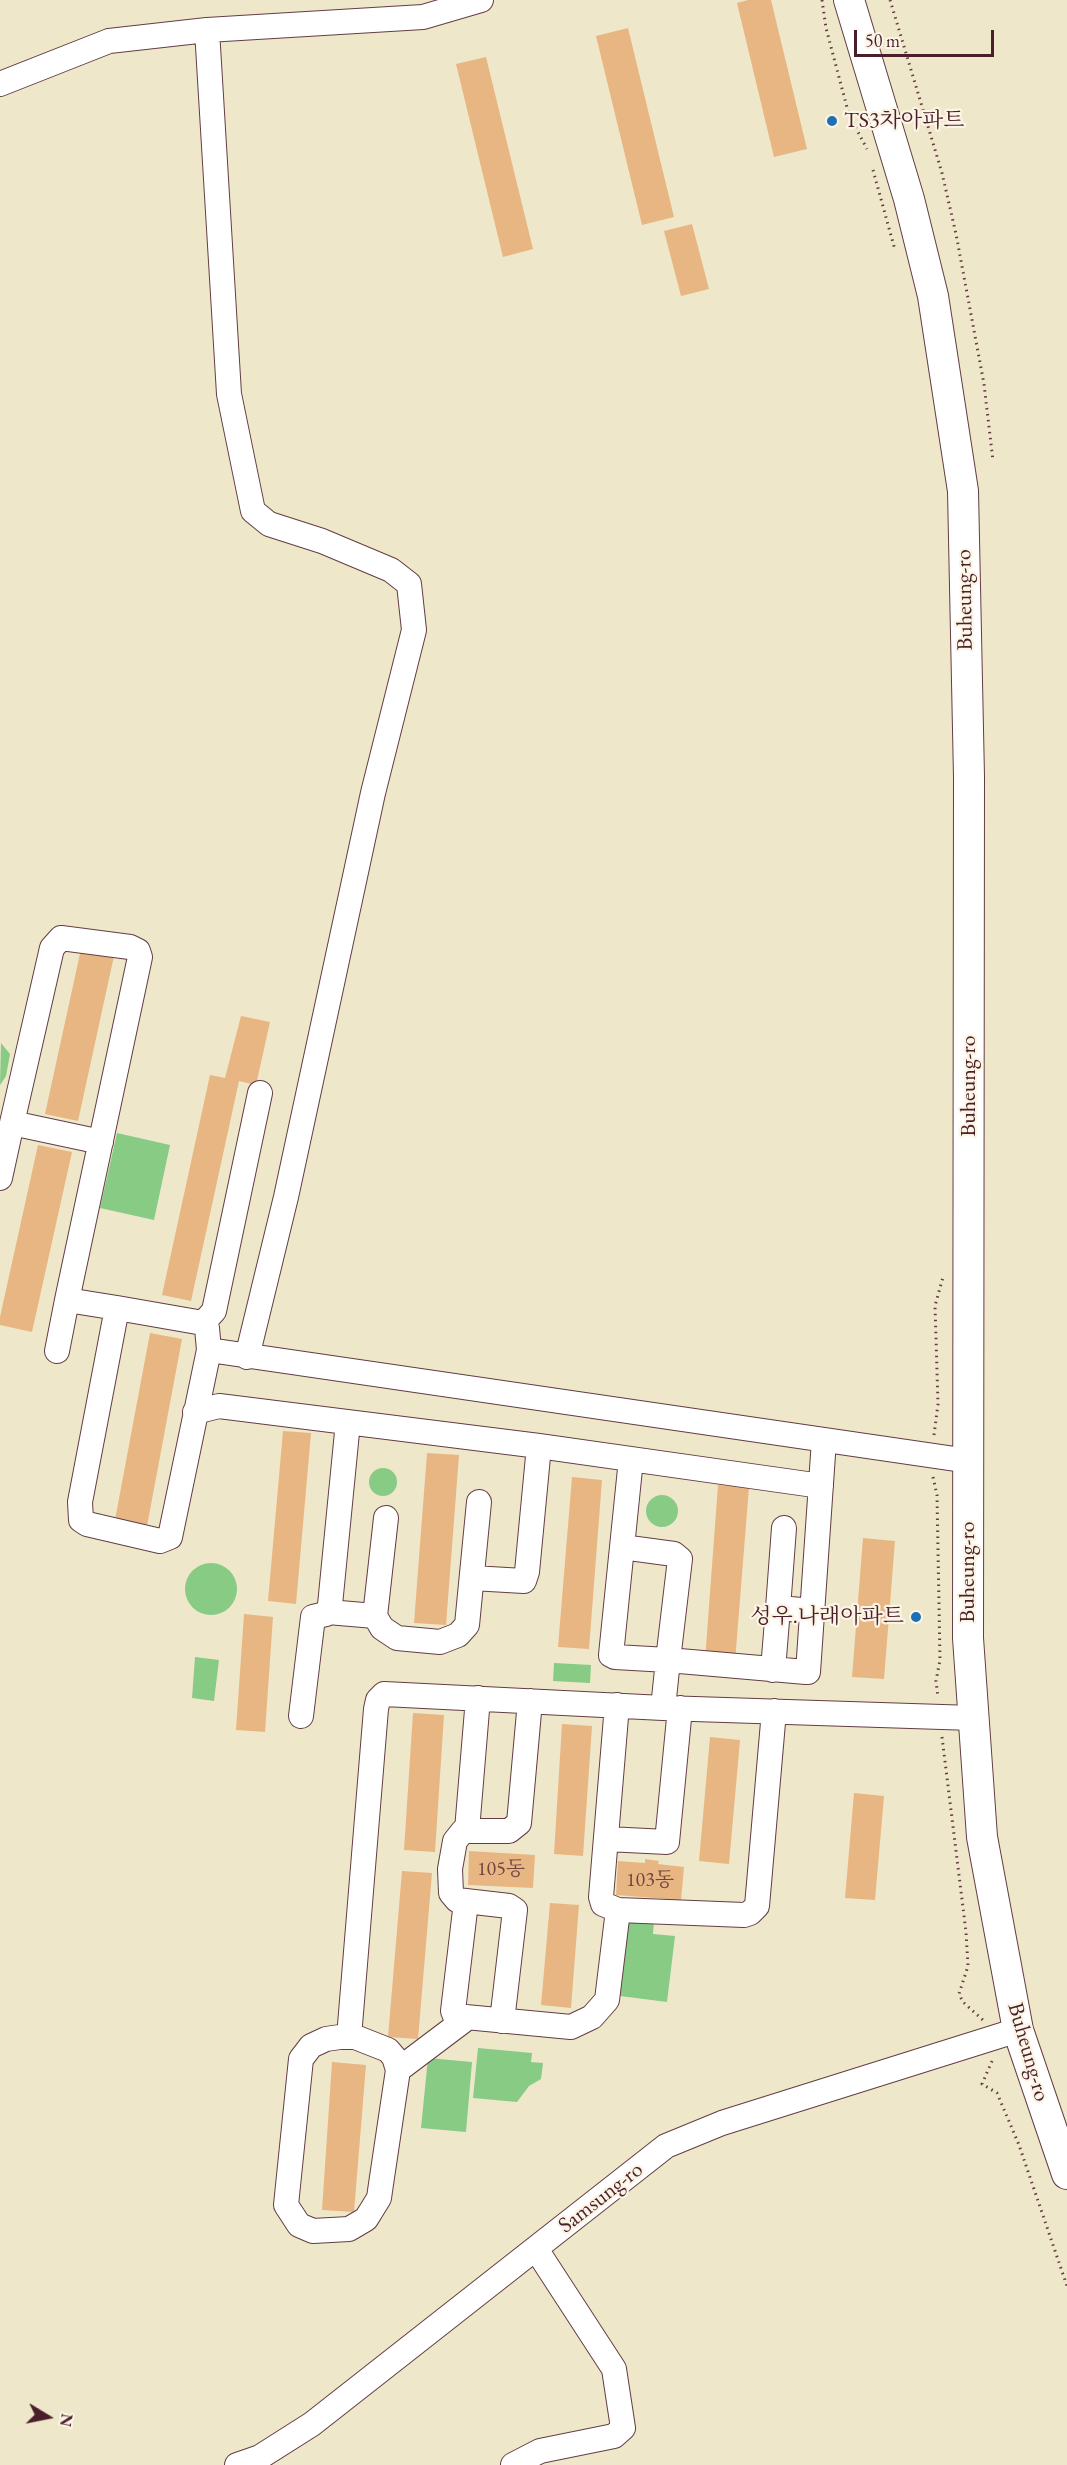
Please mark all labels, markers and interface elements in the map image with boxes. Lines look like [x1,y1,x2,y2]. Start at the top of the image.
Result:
scale bar [857,18,996,56]
text: 50 m [865,29,900,52]
place label: TS3차아파트 [844,108,965,134]
marker: TS3차아파트 [825,114,839,128]
street label: Buheung-ro [951,549,979,651]
street label: Buheung-ro [956,1035,982,1137]
street label: Buheung-ro [955,1521,981,1623]
place label: 성우.나래아파트 [750,1604,904,1630]
marker: 성우.나래아파트 [909,1610,923,1624]
house number: 105동 [477,1858,525,1882]
house number: 103동 [626,1869,674,1893]
street label: Buheung-ro [1001,2000,1055,2104]
street label: Samsung-ro [553,2157,649,2239]
north arrow [18,2387,78,2447]
text: N [55,2412,78,2428]

